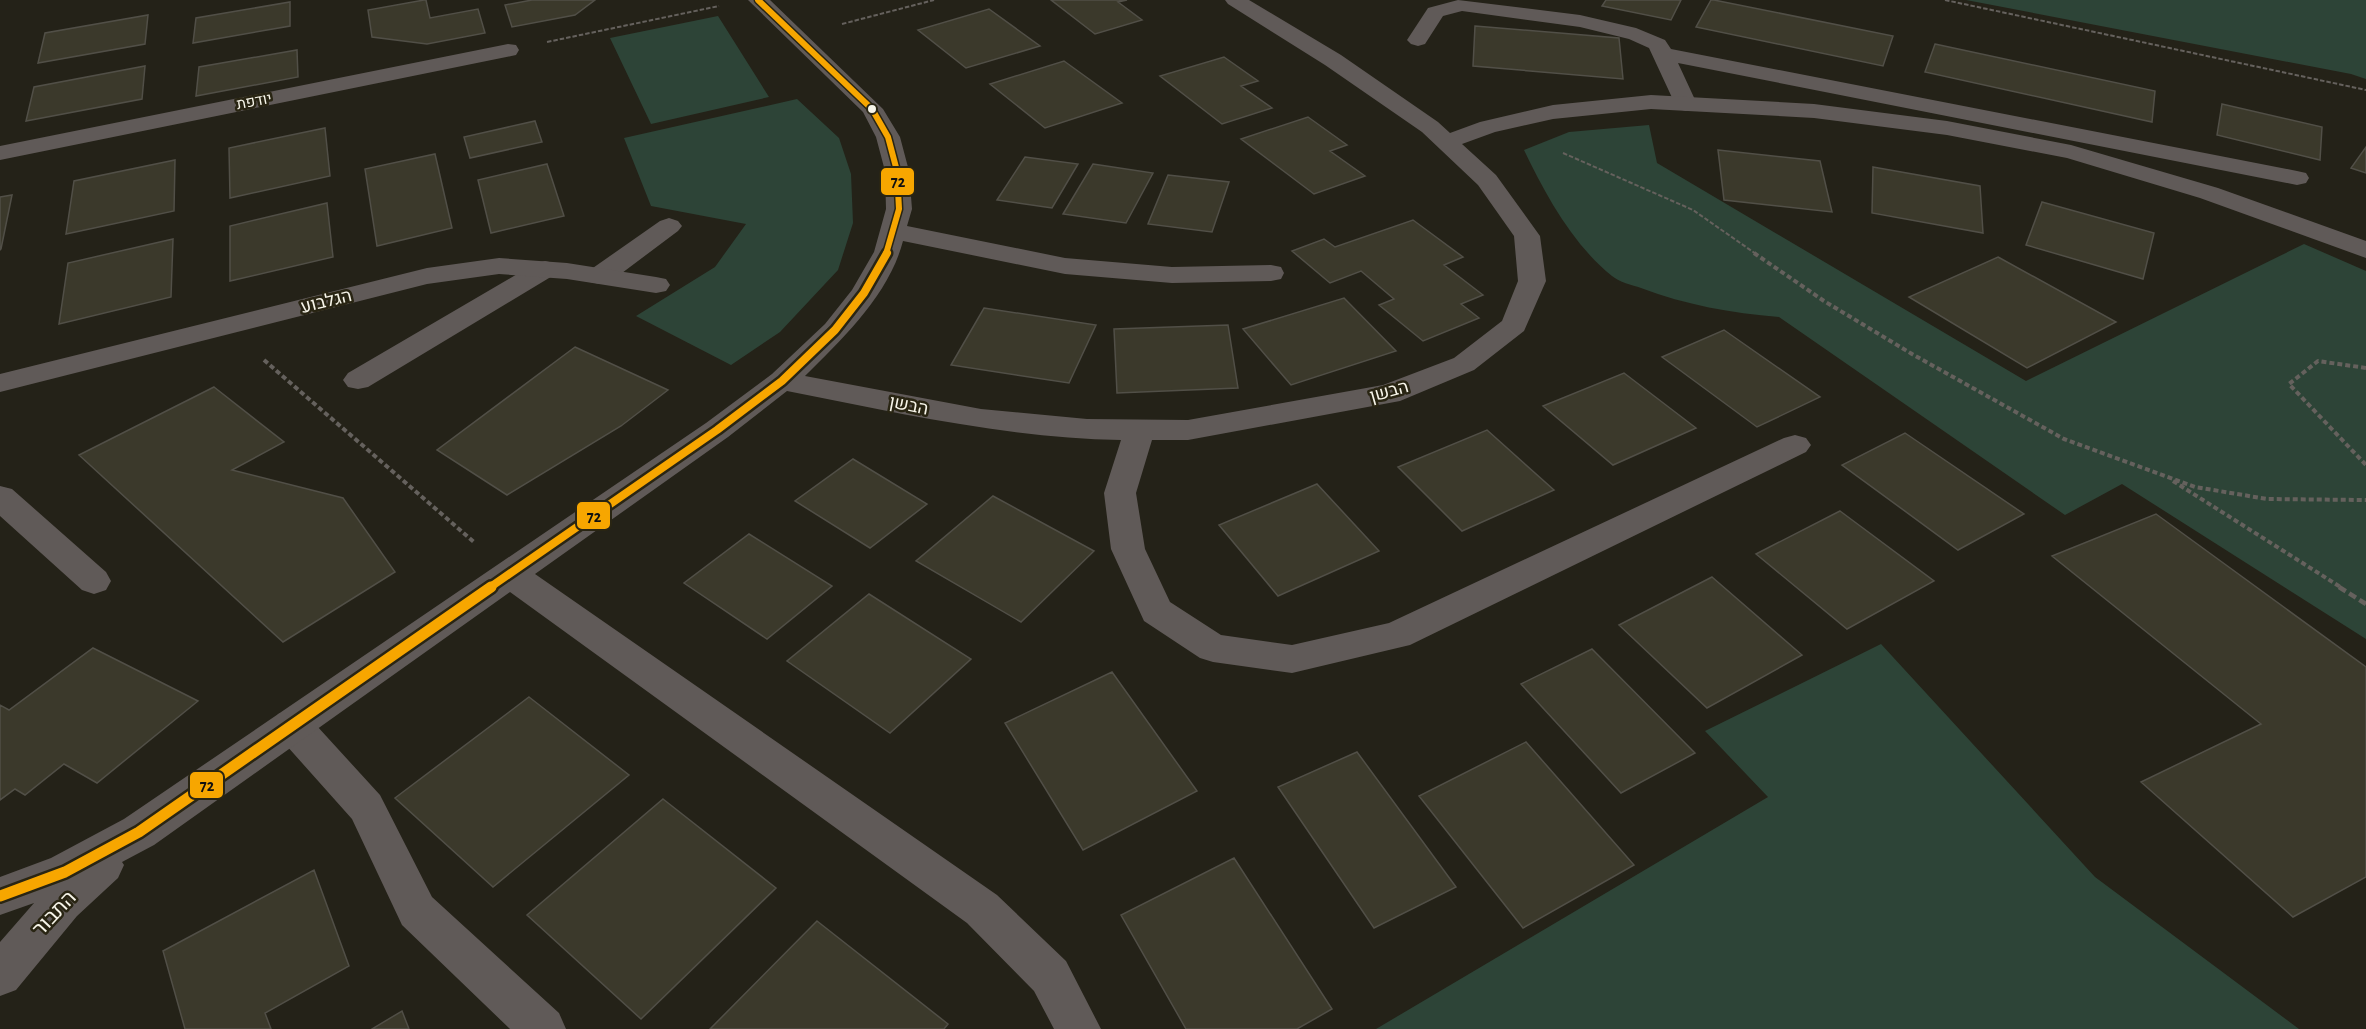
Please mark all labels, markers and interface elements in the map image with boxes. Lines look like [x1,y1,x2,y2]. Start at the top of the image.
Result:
street label: יודפת [235,91,273,112]
unlabelled marker [866,103,878,115]
line badge: 72 [880,167,915,196]
text: 72 [891,174,906,190]
street label: הגלבוע [299,287,354,317]
street label: הבשן [1368,378,1411,406]
street label: הבשן [888,393,930,419]
line badge: 72 [576,501,611,530]
text: 72 [587,509,602,525]
line badge: 72 [189,771,224,799]
text: 72 [200,778,215,794]
street label: התבור [29,887,80,940]

